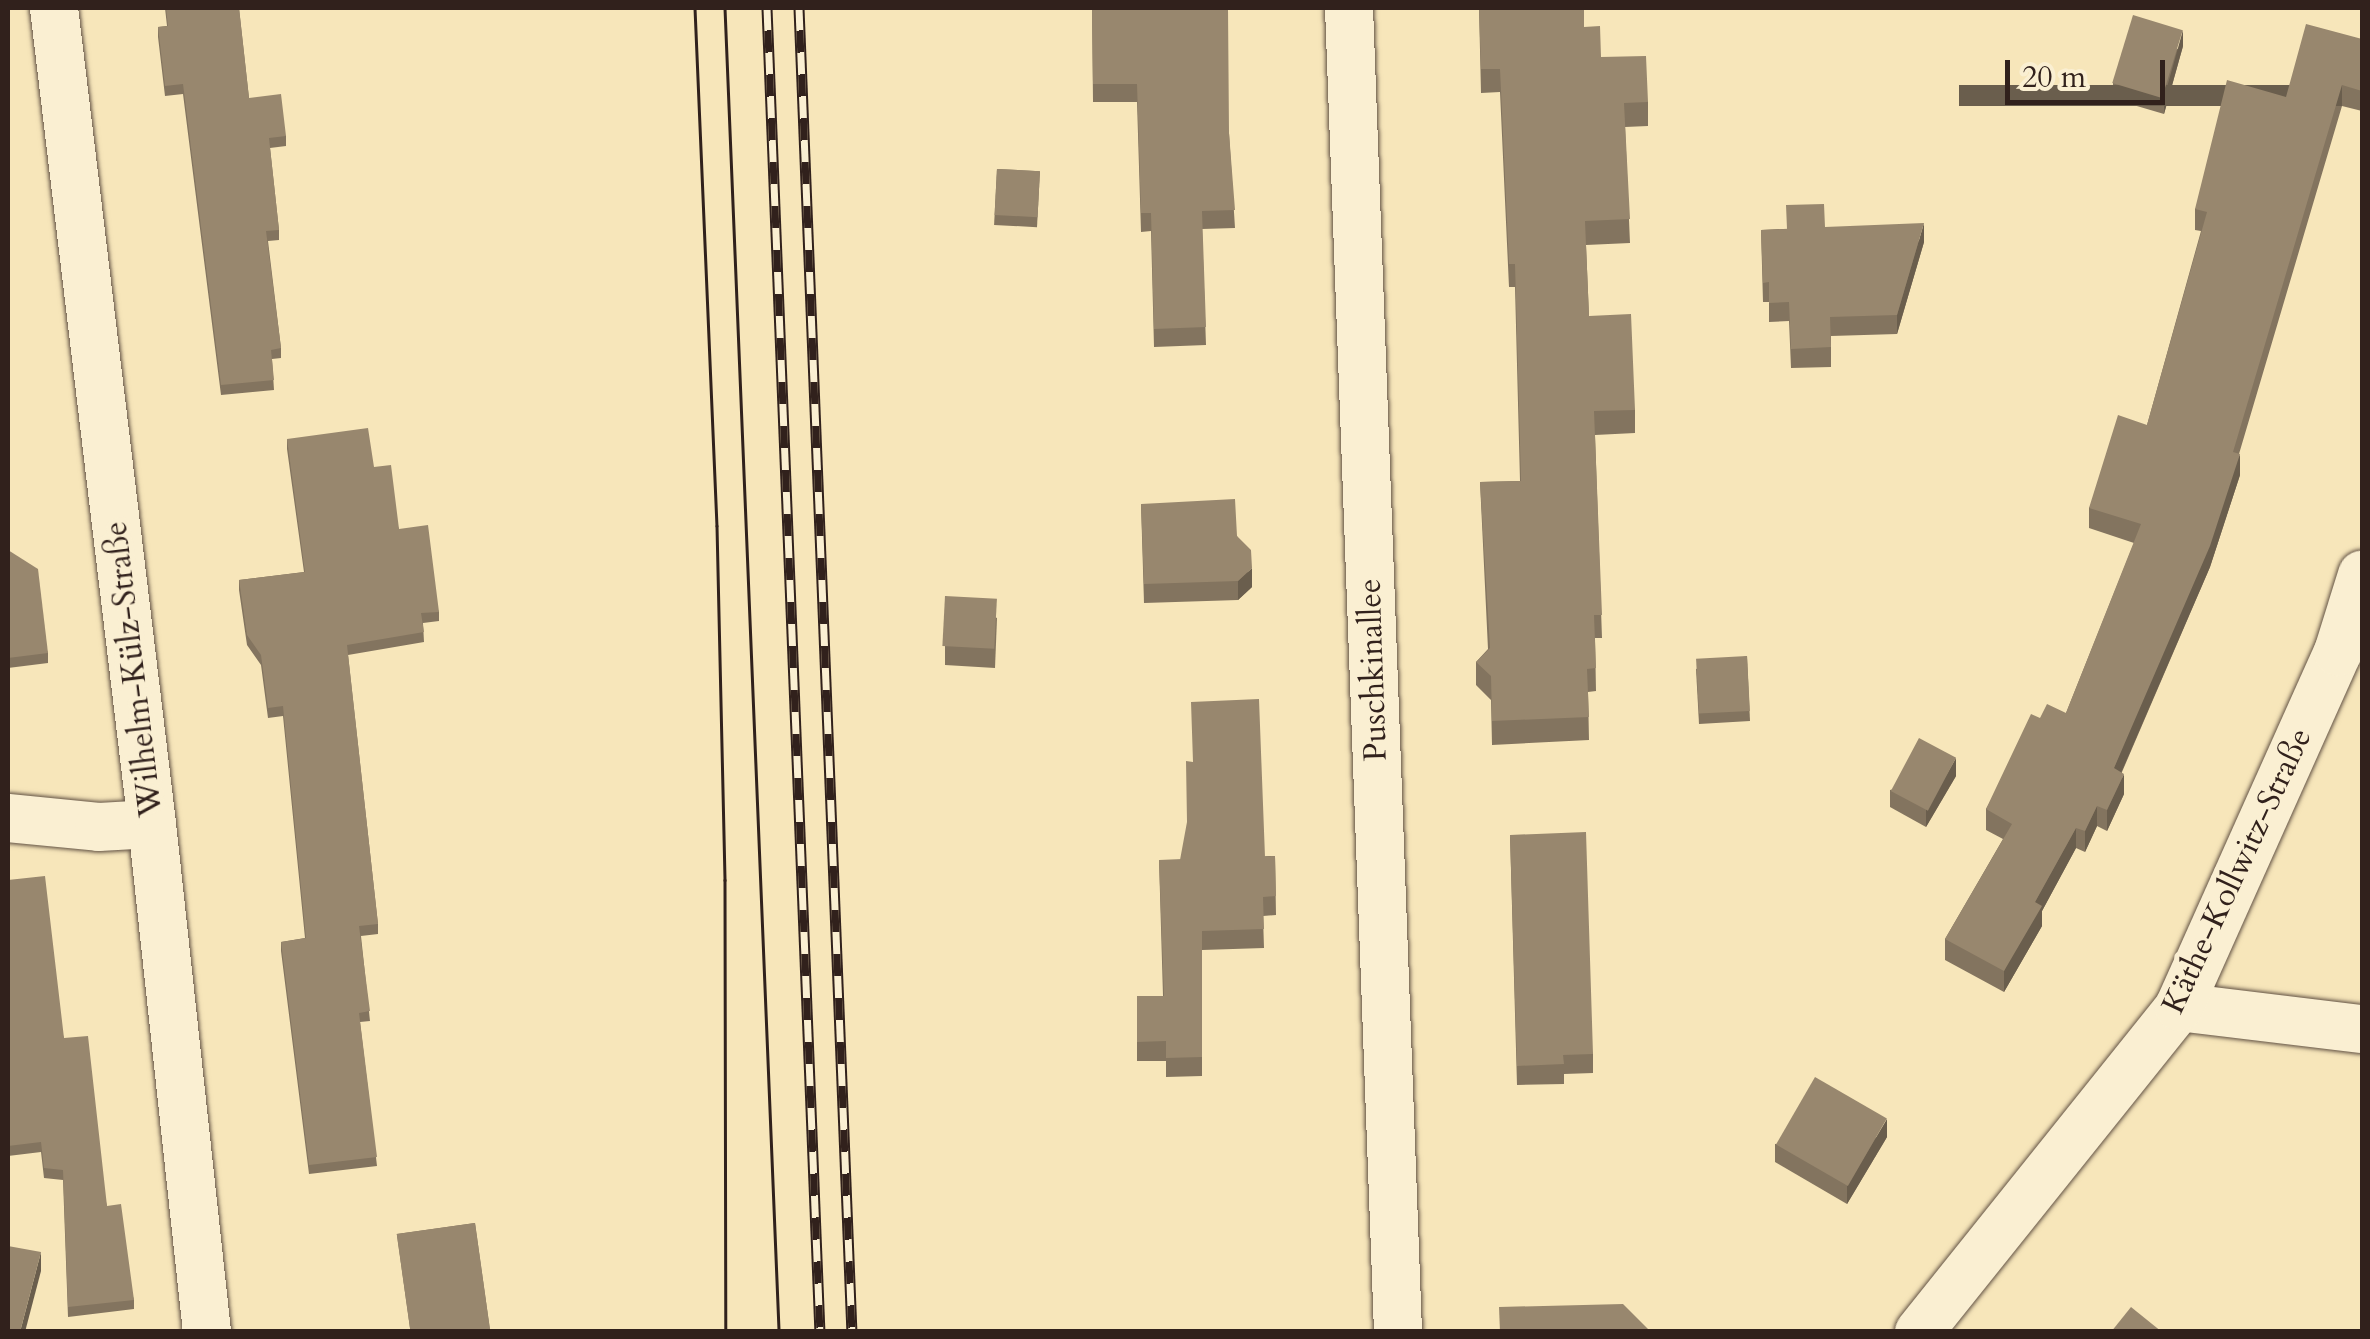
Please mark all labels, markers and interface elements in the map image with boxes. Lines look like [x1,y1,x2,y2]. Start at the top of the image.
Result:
scale bar [2010,40,2170,102]
text: 20 m [2022,57,2086,98]
street label: Wilhelm-Külz-Straße [97,519,171,819]
street label: Puschkinallee [1351,578,1395,762]
street label: Käthe-Kollwitz-Straße [2154,722,2320,1020]

